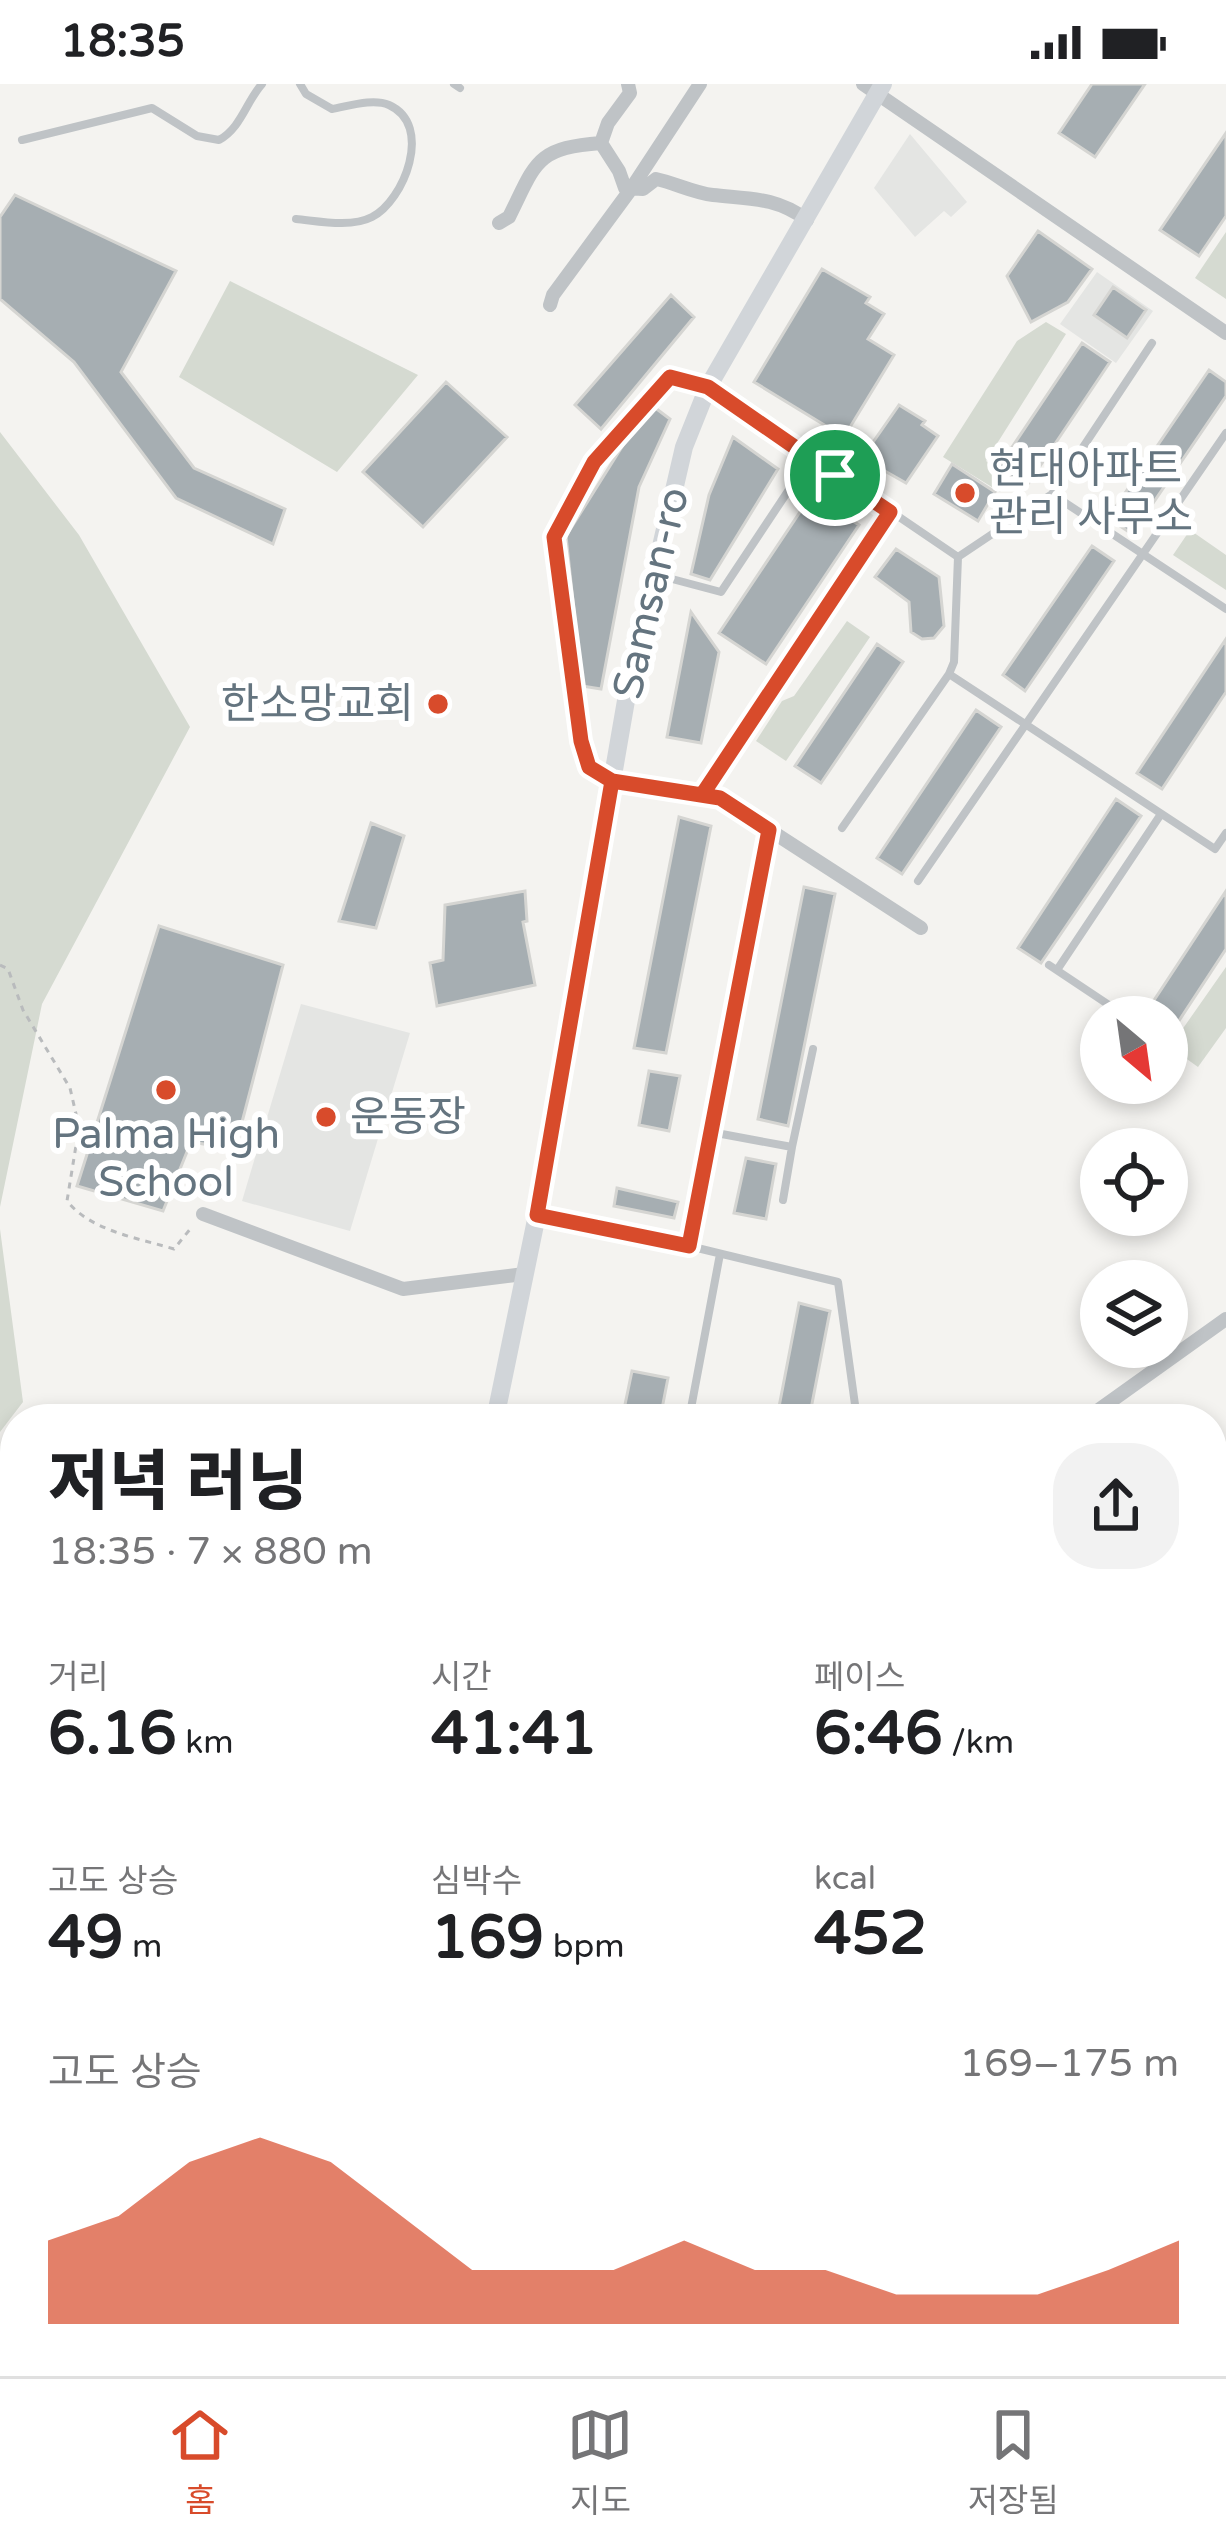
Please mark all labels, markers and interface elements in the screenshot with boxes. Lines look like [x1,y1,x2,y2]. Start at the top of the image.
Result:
text: 18:35 [60,15,185,69]
pin [784,424,886,526]
icon: arrive [802,442,868,508]
place label: 현대아파트 관리 사무소 [989,444,1193,543]
marker: 현대아파트 관리 사무소 [952,480,978,506]
street label: Samsan-ro [602,482,700,704]
place label: 한소망교회 [221,679,414,730]
marker: 한소망교회 [425,691,451,717]
north arrow [1080,996,1188,1104]
map controls [1080,996,1188,1368]
marker: Palma High School [153,1077,179,1103]
place label: 운동장 [350,1092,466,1143]
marker: 운동장 [313,1104,339,1130]
place label: Palma High School [52,1109,280,1208]
button: locate [1080,1128,1188,1236]
button: layers [1080,1260,1188,1368]
text: 저녁 러닝 [48,1443,308,1523]
button: share [1053,1443,1179,1569]
text: 18:35 · 7 × 880 m [48,1528,373,1575]
text: 거리 [48,1658,109,1697]
text: 시간 [431,1658,492,1697]
text: 페이스 [814,1658,905,1697]
text: 6.16 [48,1698,177,1770]
text: 41:41 [431,1698,597,1770]
text: 6:46 [814,1698,943,1770]
text: km [177,1723,234,1762]
text: /km [943,1723,1014,1762]
text: kcal [814,1859,876,1898]
text: 고도 상승 [48,1862,178,1901]
text: 심박수 [431,1862,522,1901]
text: 452 [814,1898,927,1970]
text: 49 [48,1902,123,1974]
text: 169 [431,1902,544,1974]
text: m [123,1927,162,1966]
text: bpm [544,1927,625,1966]
text: 169–175 m [959,2040,1179,2087]
text: 고도 상승 [48,2049,202,2096]
tab: 홈 [167,2402,233,2522]
tab: 지도 [567,2402,633,2522]
tab: 저장됨 [968,2402,1059,2522]

